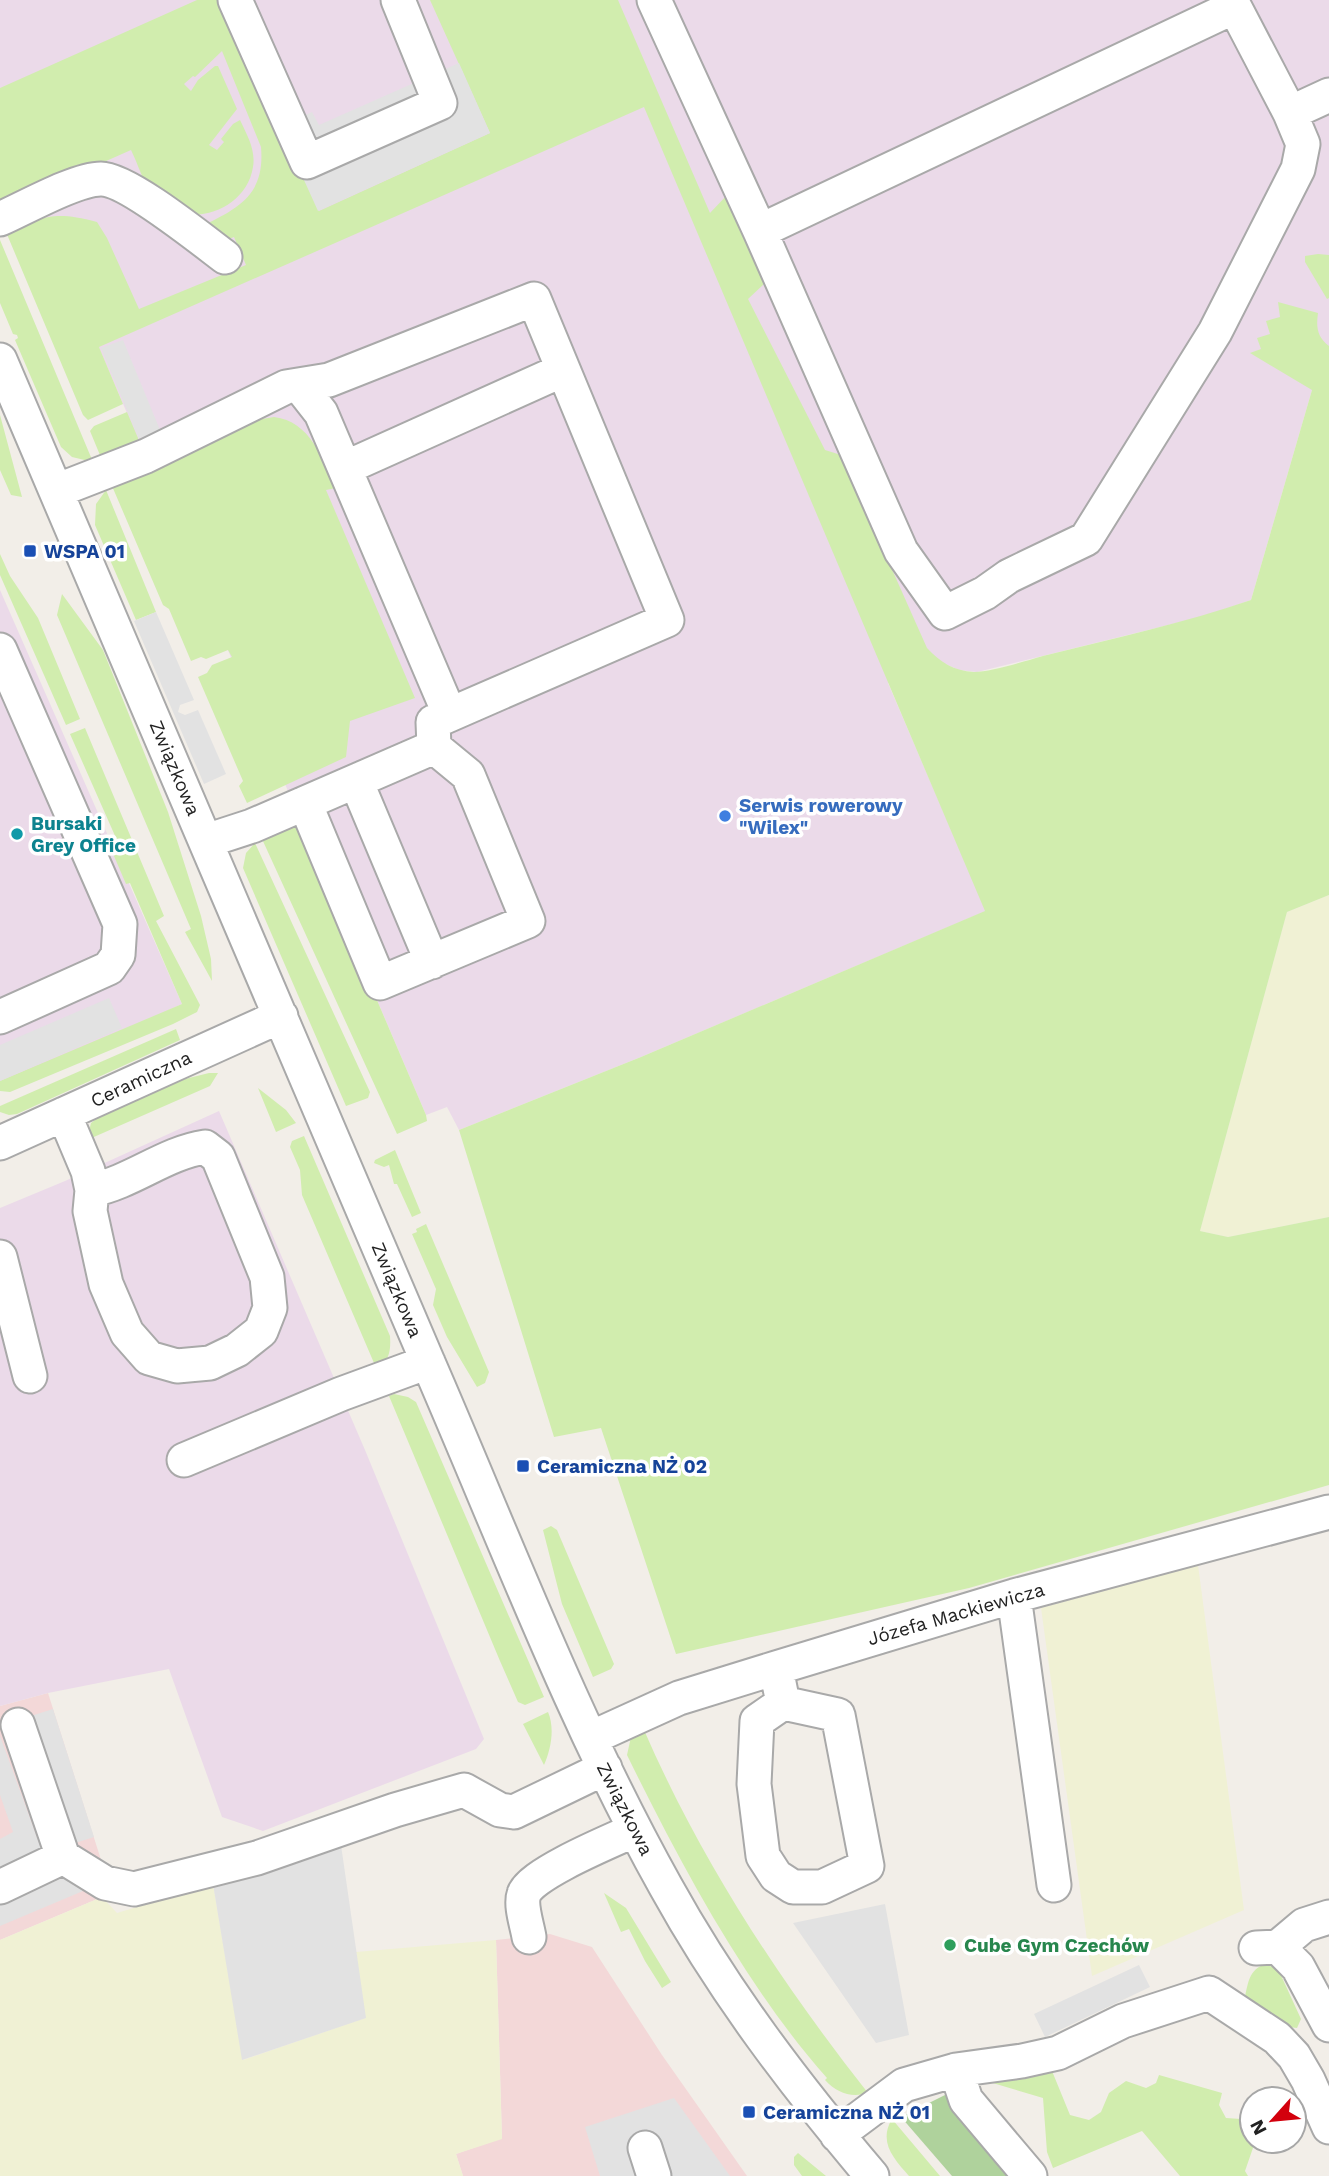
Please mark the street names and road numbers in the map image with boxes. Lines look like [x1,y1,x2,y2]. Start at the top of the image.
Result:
street label: Związkowa [145,717,205,819]
street label: Ceramiczna [87,1046,195,1112]
street label: Związkowa [367,1239,427,1341]
street label: Józefa Mackiewicza [865,1578,1047,1650]
street label: Związkowa [592,1759,658,1860]

